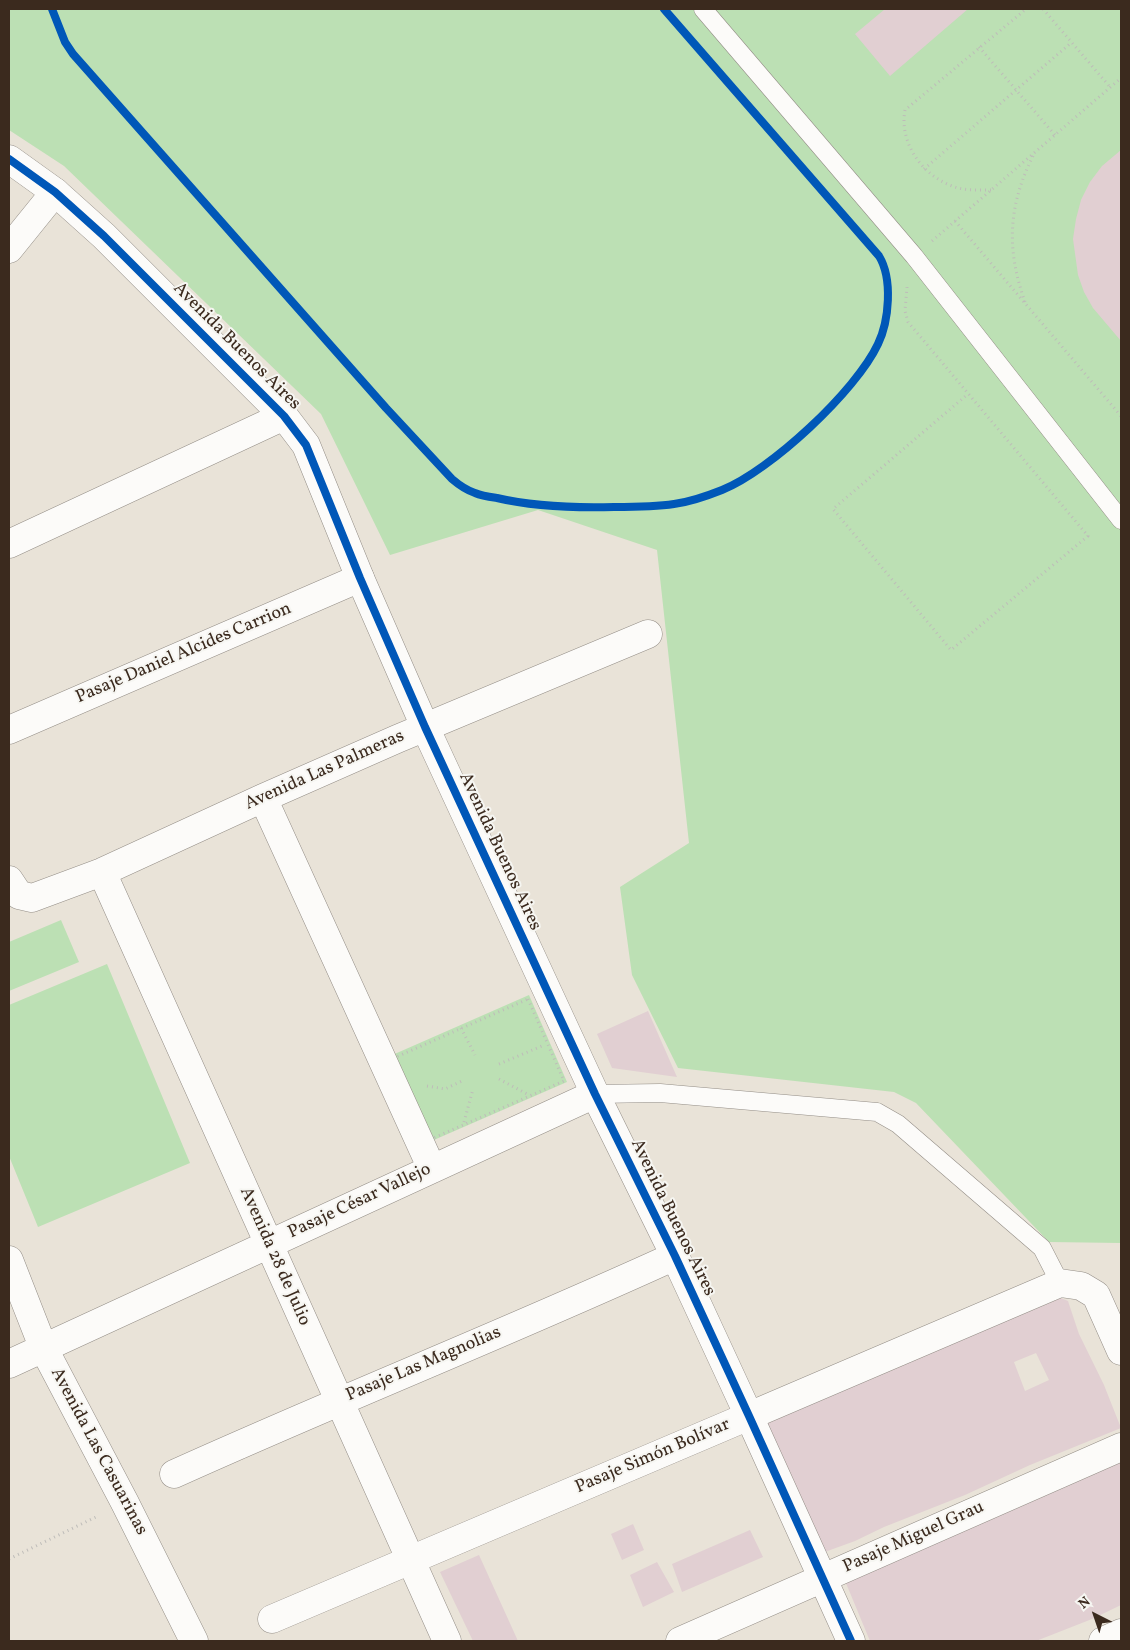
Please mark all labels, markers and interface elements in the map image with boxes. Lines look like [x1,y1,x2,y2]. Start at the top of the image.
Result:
street label: Avenida Buenos Aires [168,279,304,415]
street label: Pasaje Daniel Alcides Carrion [73,599,295,709]
street label: Avenida Las Palmeras [242,726,408,816]
street label: Avenida Buenos Aires [453,770,545,934]
street label: Avenida Buenos Aires [625,1136,719,1300]
street label: Pasaje César Vallejo [285,1159,435,1245]
street label: Avenida 28 de Julio [234,1184,314,1330]
street label: Pasaje Las Magnolias [343,1323,505,1407]
street label: Avenida Las Casuarinas [45,1365,151,1539]
street label: Pasaje Simón Bolívar [572,1415,734,1499]
street label: Pasaje Miguel Grau [840,1497,988,1579]
north arrow [1070,1590,1120,1640]
text: N [1075,1593,1095,1614]

